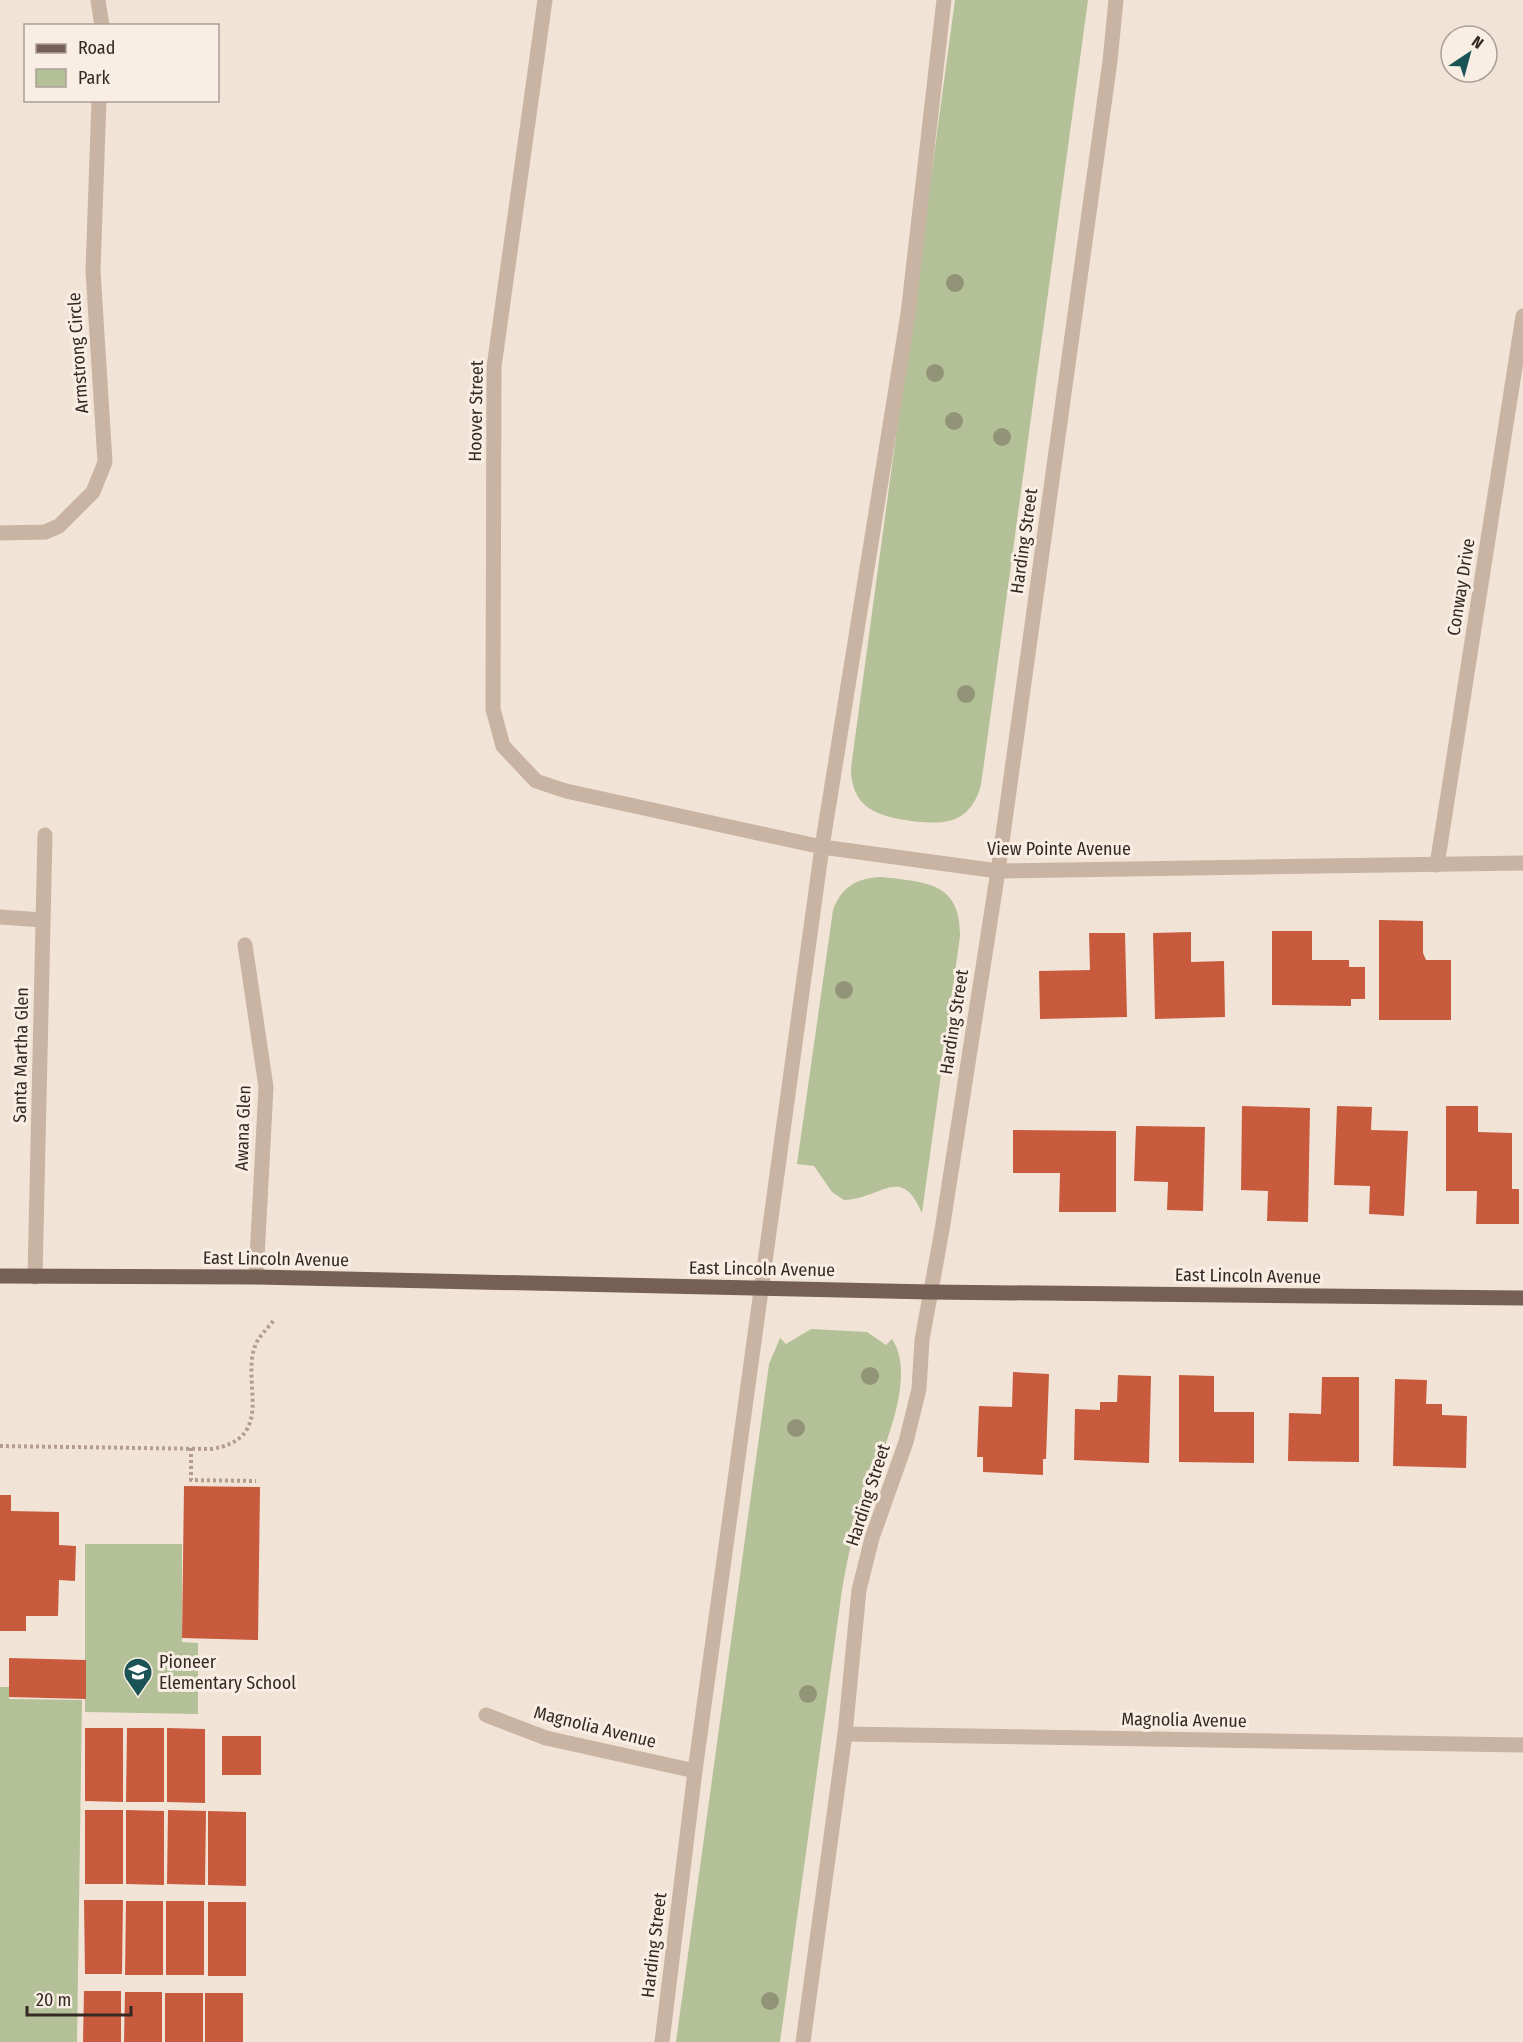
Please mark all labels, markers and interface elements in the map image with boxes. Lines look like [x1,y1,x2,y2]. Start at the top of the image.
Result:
legend [24,24,219,102]
north arrow [1439,24,1499,84]
text: N [1468,32,1487,53]
text: Road [78,37,115,59]
text: Park [78,67,111,89]
street label: Armstrong Circle [63,292,93,414]
street label: Hoover Street [464,360,488,462]
street label: Harding Street [1006,487,1042,595]
street label: Conway Drive [1442,537,1480,637]
street label: View Pointe Avenue [987,838,1131,860]
street label: Harding Street [935,968,973,1076]
street label: Santa Martha Glen [9,987,33,1123]
street label: Awana Glen [231,1085,255,1171]
street label: East Lincoln Avenue [203,1247,349,1271]
street label: East Lincoln Avenue [689,1257,835,1281]
street label: East Lincoln Avenue [1175,1264,1321,1288]
street label: Harding Street [841,1441,895,1549]
place label: Pioneer Elementary School [159,1651,296,1694]
school or university icon: Pioneer Elementary School [122,1656,154,1698]
street label: Magnolia Avenue [532,1701,659,1753]
street label: Magnolia Avenue [1121,1708,1247,1732]
street label: Harding Street [637,1891,671,1999]
scale bar [27,1979,130,2017]
text: 20 m [36,1989,71,2011]

